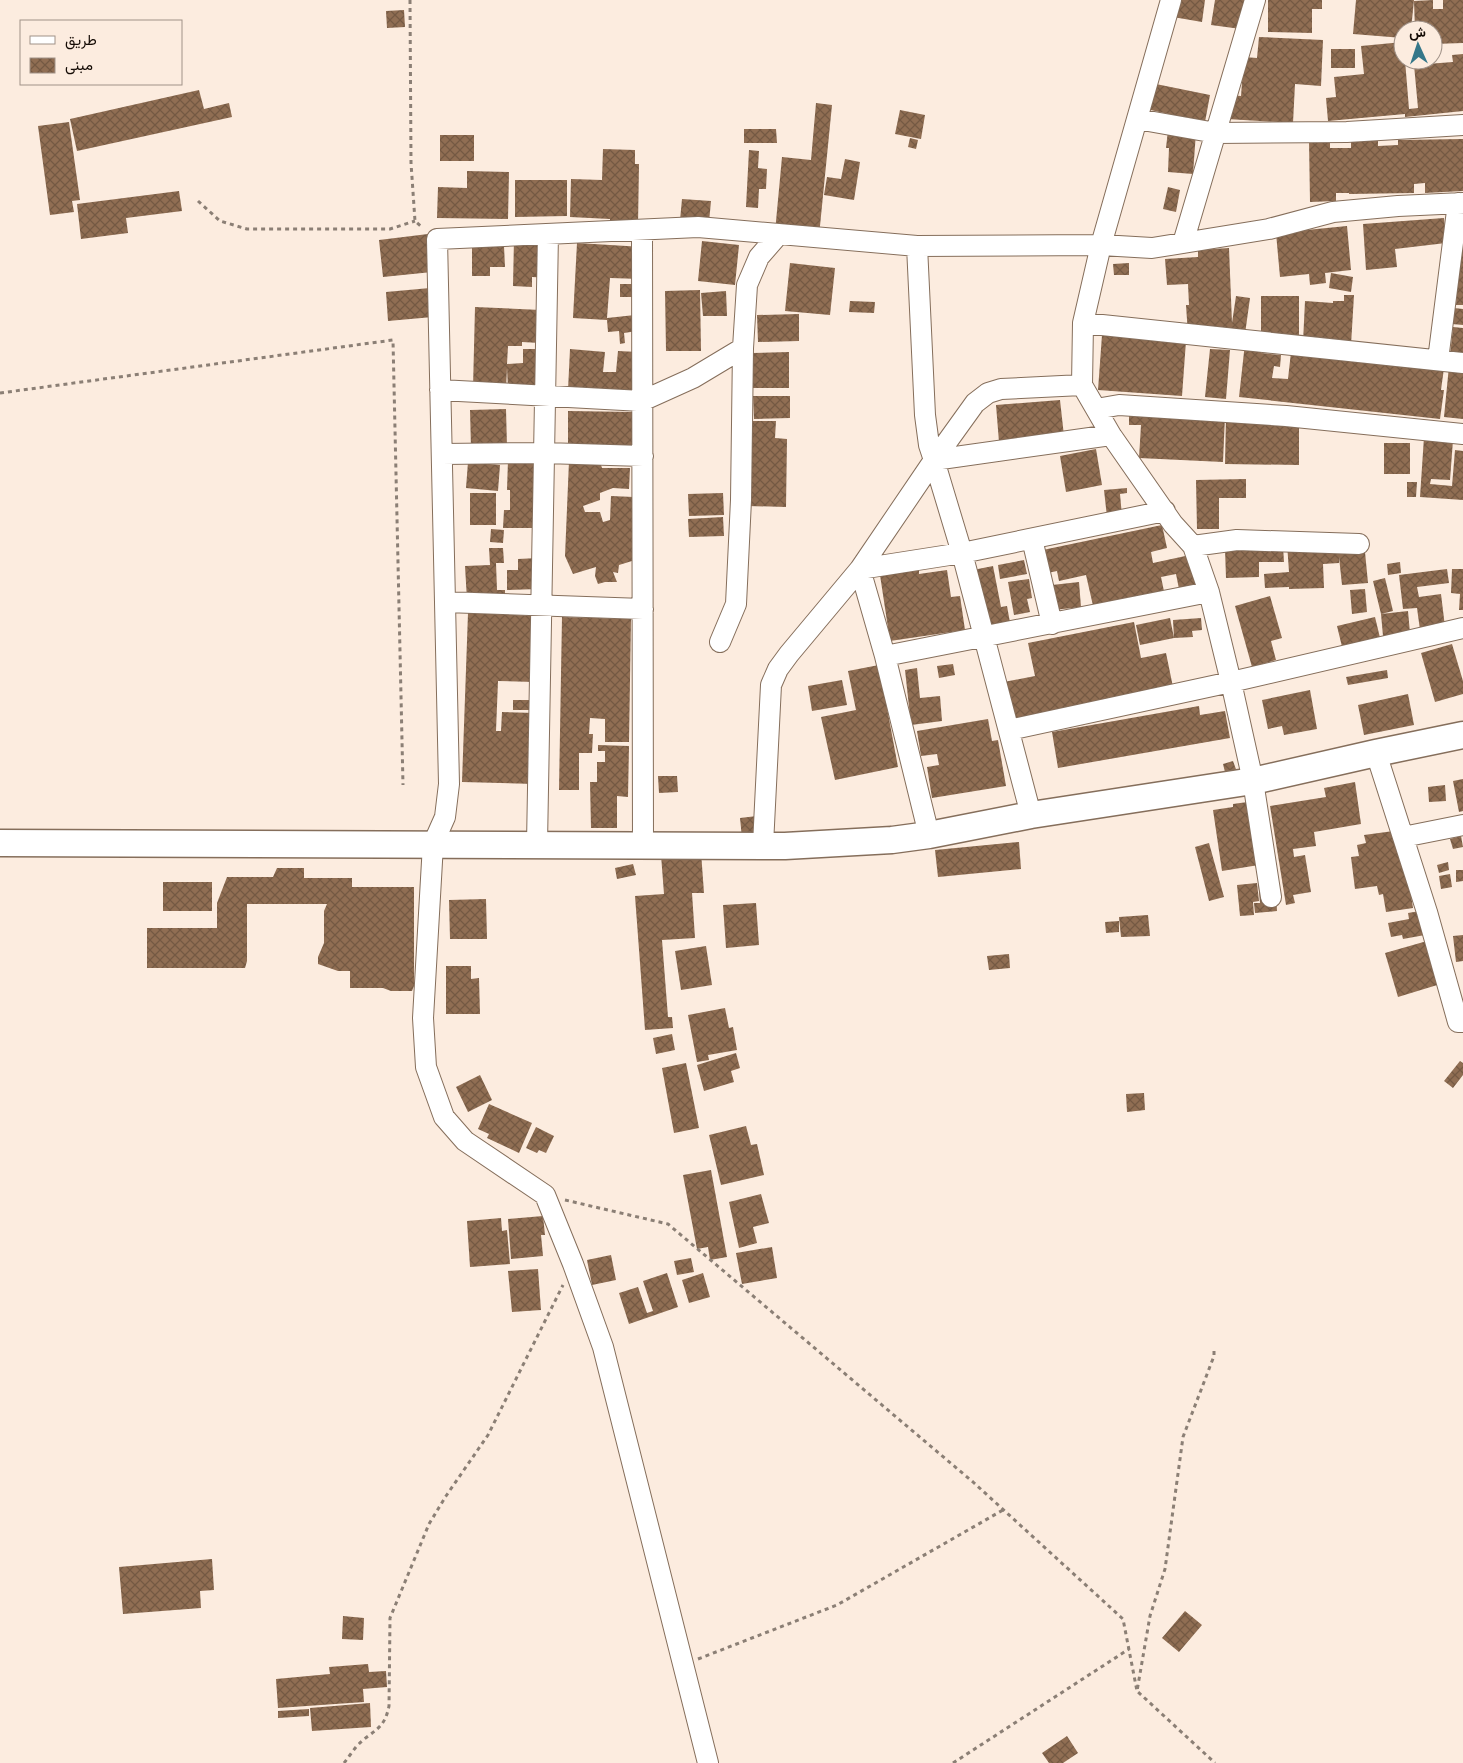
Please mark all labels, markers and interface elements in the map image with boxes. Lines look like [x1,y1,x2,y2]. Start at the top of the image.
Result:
legend [20,20,182,85]
north arrow [1393,20,1443,70]
text: ش [1408,24,1426,41]
text: طريق [65,31,97,50]
text: مبنى [65,56,93,75]

